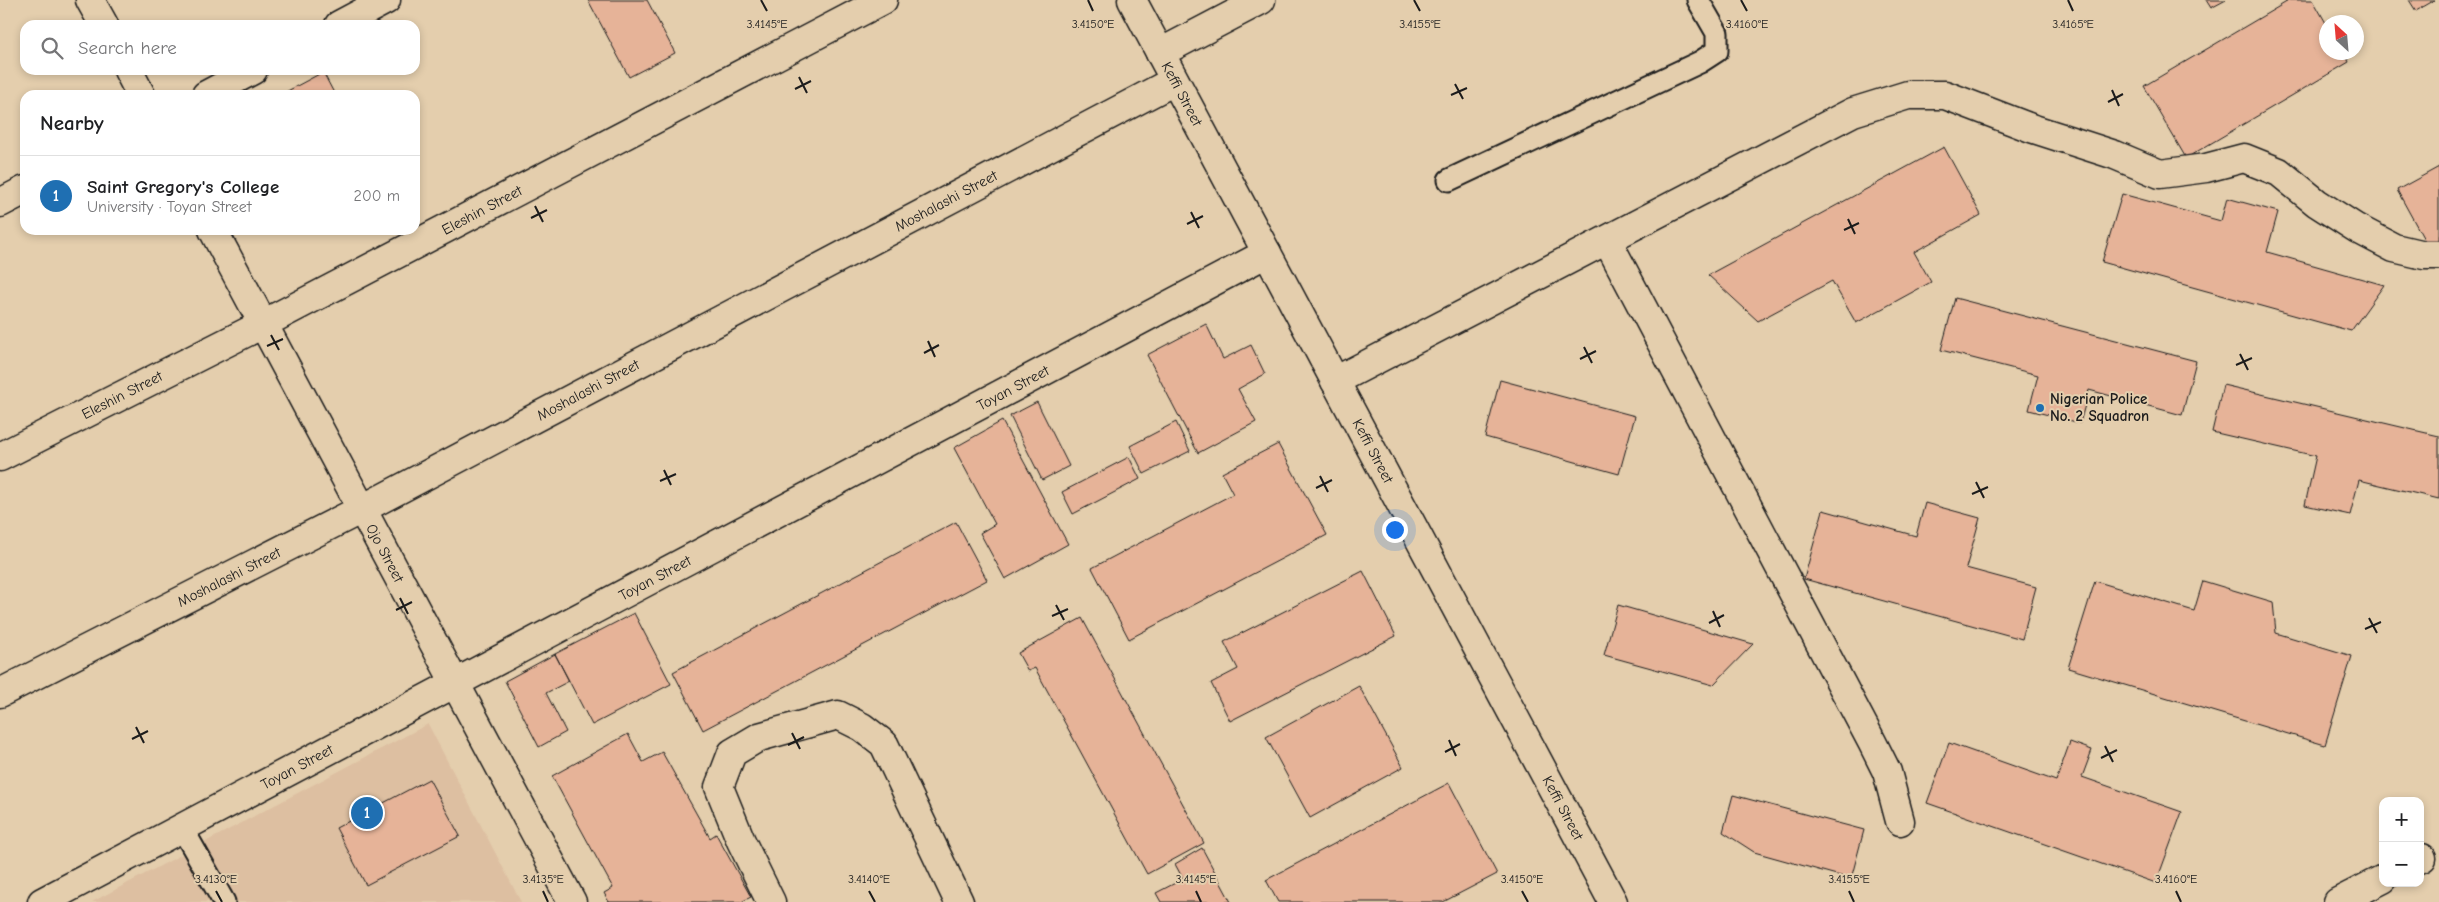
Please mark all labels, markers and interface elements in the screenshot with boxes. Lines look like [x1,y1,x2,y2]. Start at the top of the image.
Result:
north arrow [2319,15,2364,60]
text: 3.4145°E [747,17,787,31]
text: 3.4150°E [1072,17,1114,31]
text: 3.4155°E [1399,17,1441,31]
text: 3.4160°E [1726,17,1768,31]
text: 3.4165°E [2052,17,2094,31]
search box [20,20,420,75]
icon: search [38,34,66,62]
text: Search here [78,37,177,59]
street label: Keffi Street [1158,59,1207,130]
text: Nearby [40,111,104,135]
street label: Moshalashi Street [892,166,1001,236]
text: Saint Gregory's College [87,176,279,198]
street label: Eleshin Street [439,181,526,239]
text: 1 [53,187,59,205]
text: 200 m [354,187,400,205]
text: University · Toyan Street [87,198,251,216]
street label: Moshalashi Street [534,355,643,425]
street label: Toyan Street [974,361,1053,415]
street label: Eleshin Street [79,367,166,423]
place label: Nigerian Police No. 2 Squadron [2050,390,2149,425]
marker: Nigerian Police No. 2 Squadron [2034,402,2046,414]
street label: Keffi Street [1349,416,1398,487]
your location [1382,517,1408,543]
street label: Ojo Street [362,521,408,586]
street label: Moshalashi Street [174,543,284,611]
street label: Toyan Street [616,551,695,605]
street label: Toyan Street [258,740,337,794]
street label: Keffi Street [1539,773,1588,844]
pin: 1 [351,794,383,832]
map controls [2379,797,2424,887]
button: + [2379,797,2424,842]
button: − [2379,842,2424,887]
text: 3.4130°E [195,872,237,886]
text: 3.4135°E [522,872,564,886]
text: 3.4140°E [848,872,890,886]
text: 3.4145°E [1176,872,1216,886]
text: 3.4150°E [1501,872,1543,886]
text: 3.4155°E [1828,872,1870,886]
text: 3.4160°E [2155,872,2197,886]

